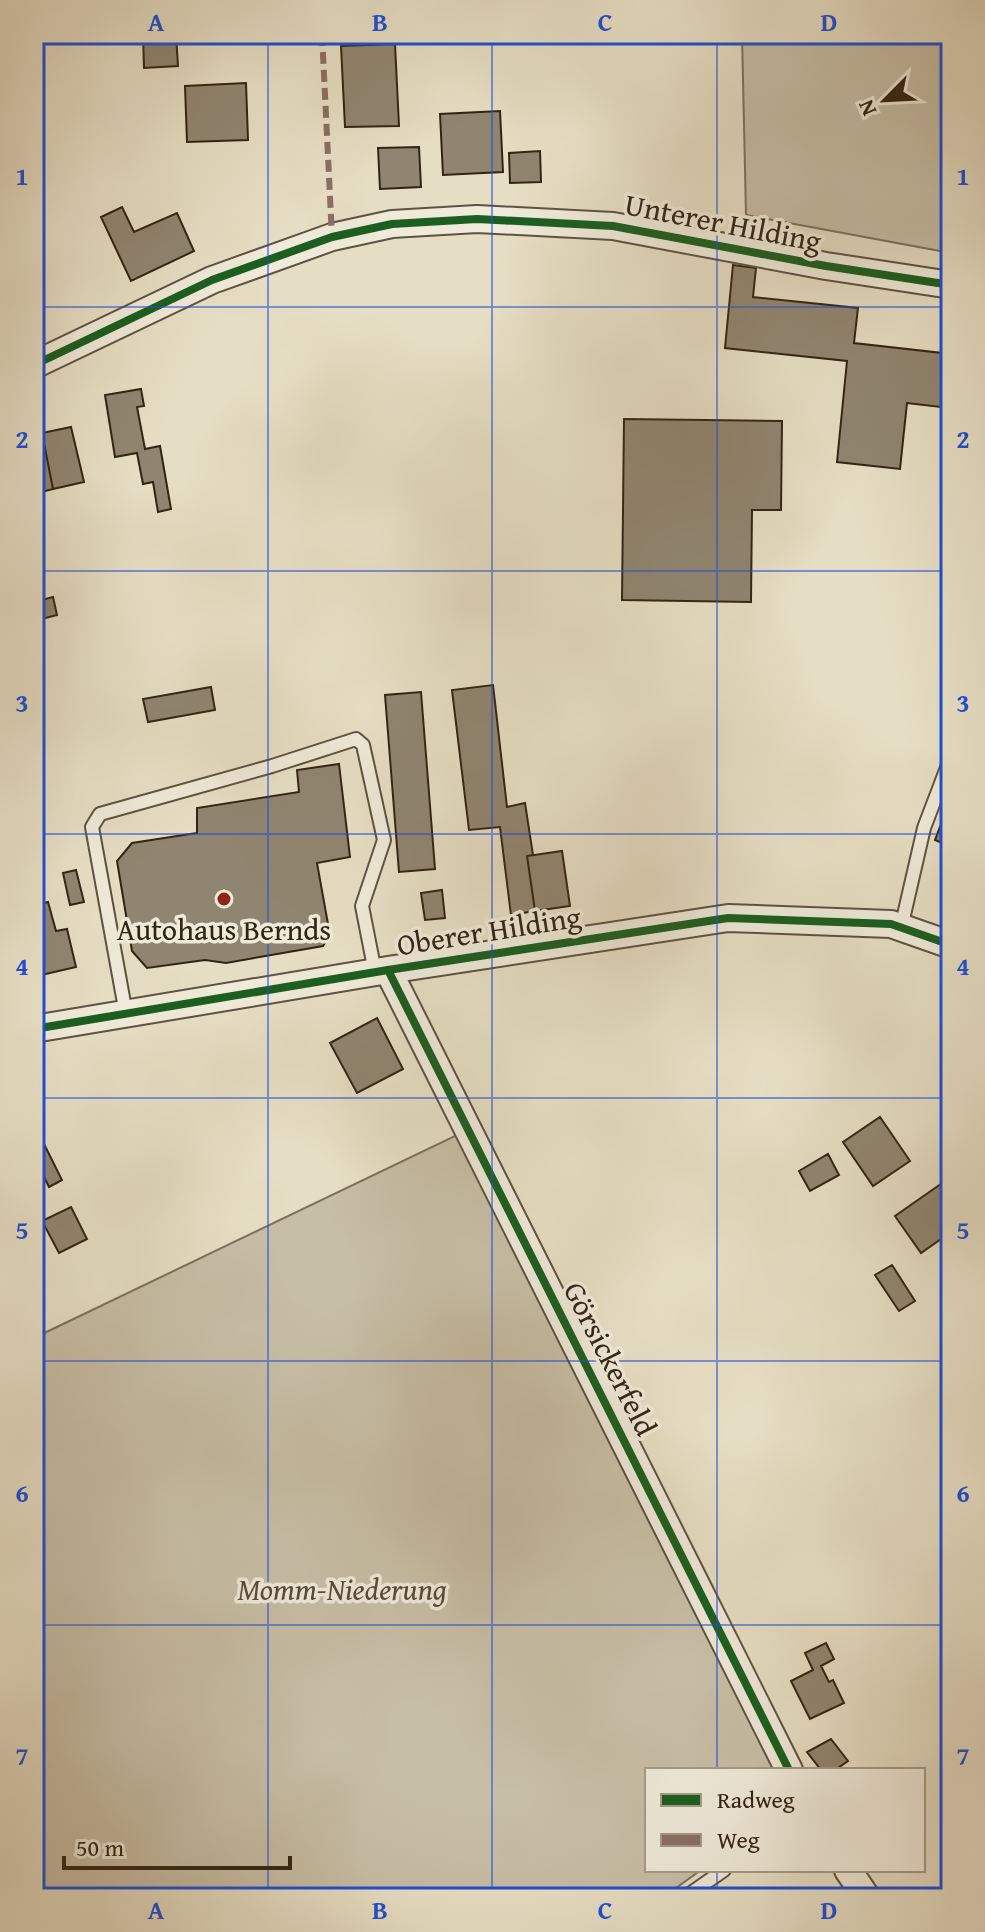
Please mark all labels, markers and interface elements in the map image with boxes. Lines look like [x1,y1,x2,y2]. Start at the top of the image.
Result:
text: A [148,2,165,41]
text: B [372,2,388,41]
text: C [598,2,612,41]
text: D [821,2,837,41]
north arrow [845,60,925,140]
text: N [849,95,884,121]
text: 1 [15,156,29,195]
text: 1 [956,156,970,195]
street label: Unterer Hilding [621,181,825,263]
text: 2 [15,419,29,458]
text: 2 [956,419,970,458]
text: 3 [15,683,29,722]
text: 3 [956,683,970,722]
marker: Autohaus Bernds [215,890,233,908]
street label: Oberer Hilding [394,894,584,966]
place label: Autohaus Bernds [117,907,331,951]
text: 4 [15,946,29,985]
text: 4 [956,946,970,985]
text: 5 [15,1210,29,1249]
text: 5 [956,1210,970,1249]
street label: Görsickerfeld [553,1274,669,1443]
text: 6 [15,1473,29,1512]
text: 6 [956,1473,970,1512]
park label: Momm-Niederung [237,1567,447,1611]
text: 7 [15,1736,29,1775]
text: 7 [956,1736,970,1775]
legend [645,1768,925,1872]
text: Radweg [717,1782,795,1817]
scale bar [64,1820,290,1870]
text: Weg [717,1822,760,1857]
text: 50 m [76,1830,124,1865]
text: A [148,1890,165,1929]
text: B [372,1890,388,1929]
text: C [598,1890,612,1929]
text: D [821,1890,837,1929]

